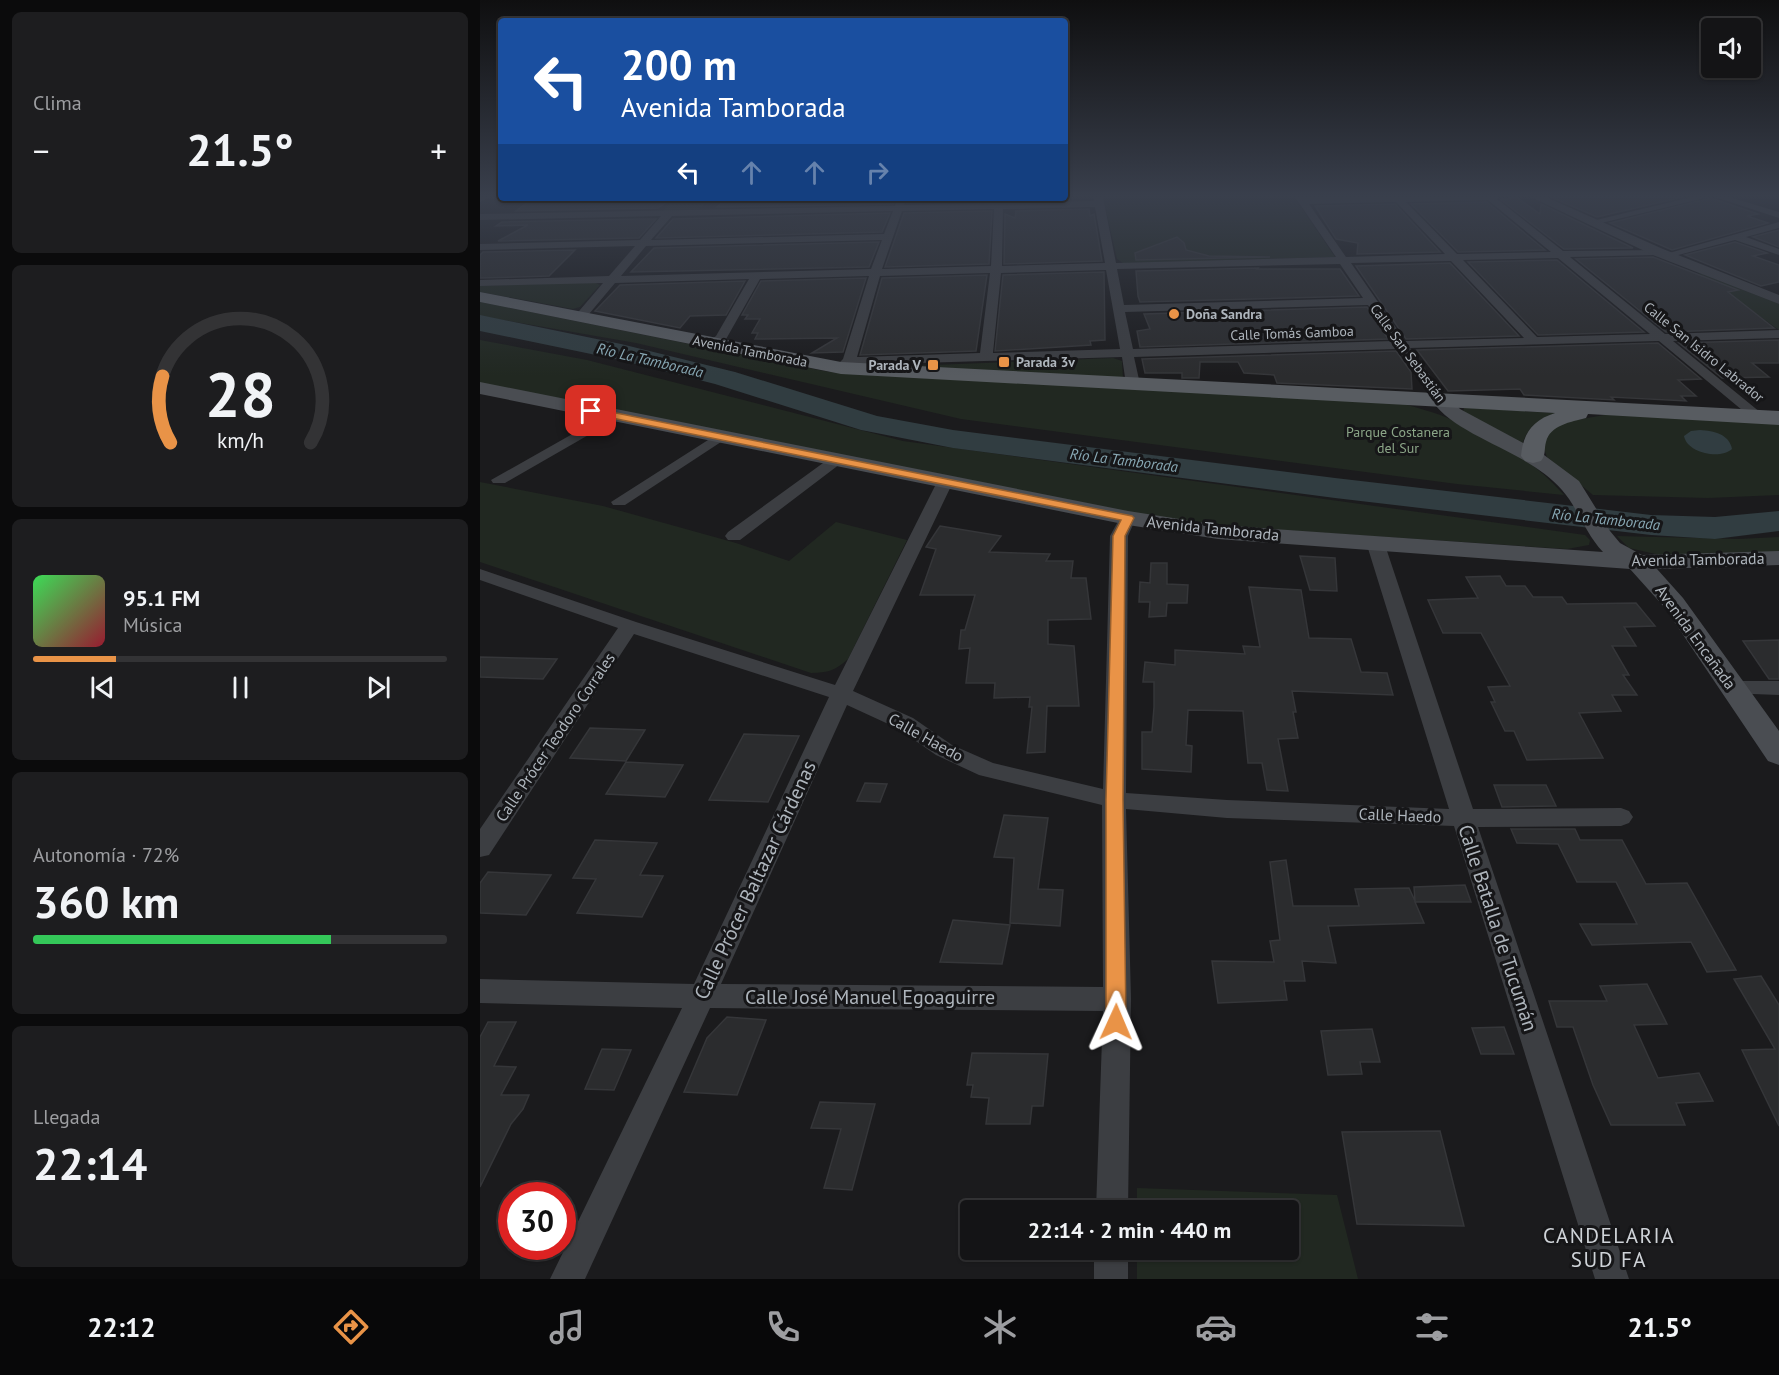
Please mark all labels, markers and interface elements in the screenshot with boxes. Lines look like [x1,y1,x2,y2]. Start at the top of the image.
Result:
map controls [1701,18,1761,78]
button: sound [1701,18,1761,78]
text: 200 m [621,37,737,92]
icon: left [522,42,600,120]
text: Clima [33,90,82,116]
text: Avenida Tamborada [621,90,846,124]
text: 21.5° [186,120,294,178]
text: − [33,129,50,172]
text: + [430,129,447,172]
icon: left [672,156,705,189]
icon: ahead [735,156,768,189]
icon: ahead [798,156,831,189]
icon: right [861,156,894,189]
street label: Calle San Isidro Labrador [1640,298,1768,406]
street label: Calle San Sebastián [1366,300,1450,406]
place label: Doña Sandra [1186,305,1262,323]
marker: Doña Sandra [1167,307,1181,321]
street label: Calle Tomás Gamboa [1230,322,1354,344]
street label: Avenida Tamborada [691,331,809,371]
water label: Río La Tamborada [595,338,706,382]
text: 28 [205,353,275,434]
place label: Parada 3v [1016,353,1075,371]
marker: Parada 3v [997,355,1011,369]
place label: Parada V [869,356,922,374]
marker: Parada V [926,358,940,372]
pin [565,385,616,436]
icon: arrive [574,394,607,427]
park label: Parque Costanera del Sur [1346,423,1450,457]
text: km/h [216,427,263,455]
water label: Río La Tamborada [1069,444,1180,476]
water label: Río La Tamborada [1551,504,1662,534]
street label: Avenida Tamborada [1146,511,1280,545]
street label: Avenida Tamborada [1631,548,1765,570]
street label: Avenida Encañada [1651,581,1741,693]
text: 95.1 FM [123,584,200,612]
text: Música [123,612,182,638]
street label: Calle Prócer Teodoro Corrales [491,649,619,825]
icon: previous [86,671,119,704]
icon: pause [224,671,257,704]
icon: next [362,671,395,704]
street label: Calle Haedo [885,708,967,766]
street label: Calle Prócer Baltazar Cárdenas [688,756,822,1004]
street label: Calle Haedo [1358,804,1442,826]
street label: Calle Batalla de Tucumán [1452,821,1544,1035]
text: Autonomía · 72% [33,842,179,868]
text: 360 km [33,872,179,930]
street label: Calle José Manuel Egoaguirre [745,984,995,1010]
position arrow [1084,990,1148,1054]
text: Llegada [33,1104,100,1130]
text: 22:14 [33,1134,147,1192]
speed limit sign: 30 [498,1182,576,1260]
text: 22:14 · 2 min · 440 m [1028,1216,1231,1244]
district label: CANDELARIA SUD FA [1543,1222,1675,1273]
icon: directions [330,1306,372,1348]
icon: music [546,1306,588,1348]
icon: phone [762,1306,804,1348]
icon: climate [979,1306,1021,1348]
icon: car [1195,1306,1237,1348]
icon: filters [1411,1306,1453,1348]
text: 22:12 [87,1310,156,1344]
text: 21.5° [1627,1310,1692,1344]

